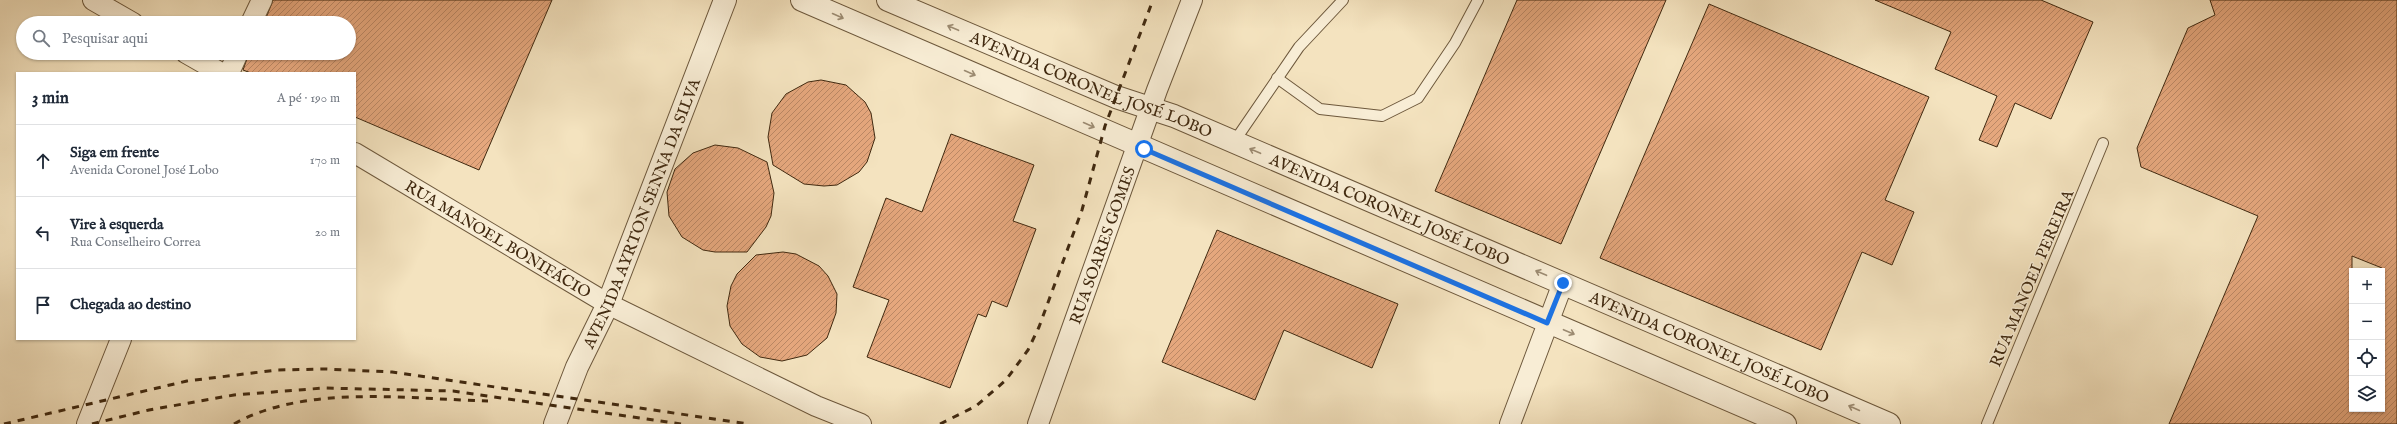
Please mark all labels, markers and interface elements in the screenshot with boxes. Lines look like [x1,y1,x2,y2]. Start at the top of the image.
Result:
one-way arrow [832,12,844,20]
search box [16,16,356,60]
one-way arrow [947,24,959,31]
icon: search [30,27,52,49]
street label: AVENIDA CORONEL JOSÉ LOBO [966,28,1215,143]
text: Pesquisar aqui [62,29,148,48]
one-way arrow [964,70,976,77]
street label: AVENIDA AYRTON SENNA DA SILVA [579,75,706,353]
text: 3 min [32,88,69,109]
text: A pé · 190 m [277,90,340,107]
one-way arrow [1083,122,1095,130]
route start [1135,140,1153,158]
text: Siga em frente [70,143,159,162]
one-way arrow [1249,147,1261,154]
icon: ahead [32,150,54,172]
street label: AVENIDA CORONEL JOSÉ LOBO [1265,150,1512,271]
text: 170 m [310,152,340,169]
text: Avenida Coronel José Lobo [70,162,219,179]
street label: RUA SOARES GOMES [1066,164,1141,327]
street label: RUA MANOEL BONIFÁCIO [401,177,594,304]
street label: RUA MANOEL PEREIRA [1986,186,2080,370]
text: Vire à esquerda [70,215,163,234]
icon: left [32,222,54,244]
text: 20 m [315,224,340,241]
text: Rua Conselheiro Correa [70,234,201,251]
map controls [2349,268,2385,412]
button: + [2349,268,2385,304]
one-way arrow [1536,269,1548,277]
route end [1554,274,1572,292]
street label: AVENIDA CORONEL JOSÉ LOBO [1585,288,1832,409]
icon: arrive [32,294,54,316]
text: Chegada ao destino [70,295,191,314]
button: − [2349,304,2385,340]
one-way arrow [1562,329,1574,336]
button: locate [2349,340,2385,376]
button: layers [2349,376,2385,412]
one-way arrow [1848,404,1860,412]

